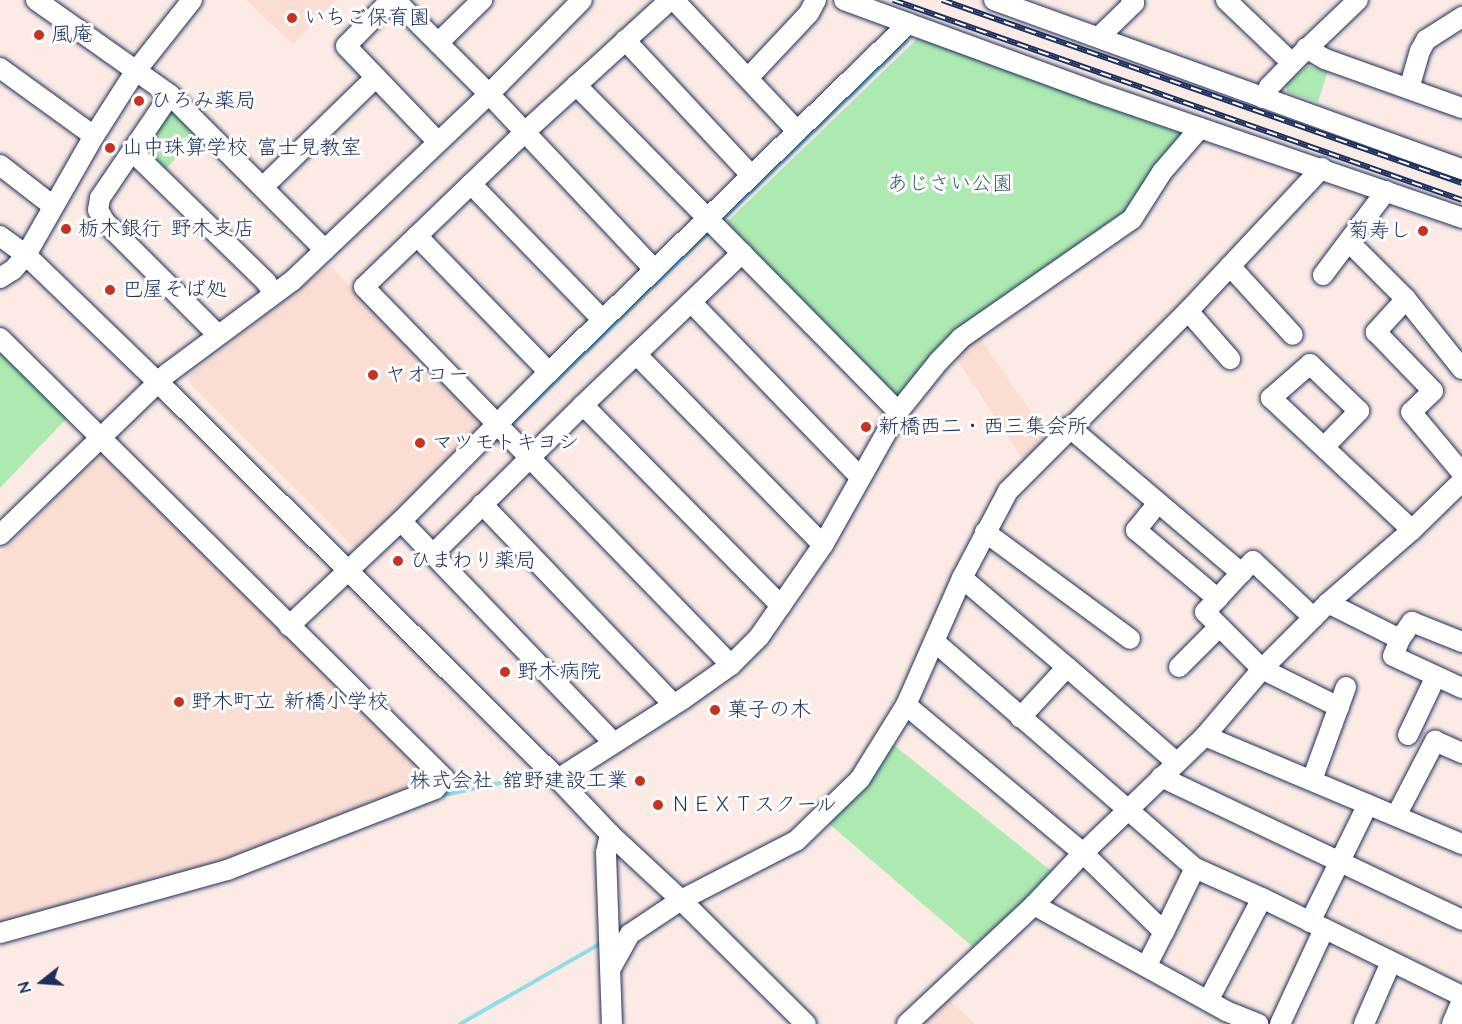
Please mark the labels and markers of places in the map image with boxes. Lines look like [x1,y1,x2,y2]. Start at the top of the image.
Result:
place label: いちご保育園 [304,5,430,31]
marker: いちご保育園 [285,11,299,25]
place label: 風庵 [51,22,93,48]
marker: 風庵 [32,28,46,42]
place label: ひろみ薬局 [151,88,256,114]
marker: ひろみ薬局 [132,94,146,108]
place label: 山中珠算学校 富士見教室 [122,135,361,161]
marker: 山中珠算学校 富士見教室 [103,141,117,155]
place label: 栃木銀行 野木支店 [78,216,254,242]
place label: 菊寿し [1348,218,1411,244]
marker: 栃木銀行 野木支店 [59,222,73,236]
marker: 菊寿し [1416,224,1430,238]
place label: 巴屋そば処 [122,277,227,303]
marker: 巴屋そば処 [103,283,117,297]
place label: ヤオコー [385,362,469,388]
marker: ヤオコー [366,368,380,382]
place label: 新橋西二・西三集会所 [878,414,1088,440]
marker: 新橋西二・西三集会所 [859,420,873,434]
place label: マツモトキヨシ [432,430,579,456]
marker: マツモトキヨシ [413,436,427,450]
place label: ひまわり薬局 [410,548,536,574]
marker: ひまわり薬局 [391,554,405,568]
place label: 野木病院 [517,659,601,685]
marker: 野木病院 [498,665,512,679]
place label: 野木町立 新橋小学校 [191,689,388,715]
marker: 野木町立 新橋小学校 [172,695,186,709]
place label: 菓子の木 [727,697,811,723]
marker: 菓子の木 [708,703,722,717]
place label: 株式会社 舘野建設工業 [410,768,628,794]
marker: 株式会社 舘野建設工業 [633,774,647,788]
place label: ＮＥＸＴスクール [670,792,838,818]
marker: ＮＥＸＴスクール [651,798,665,812]

